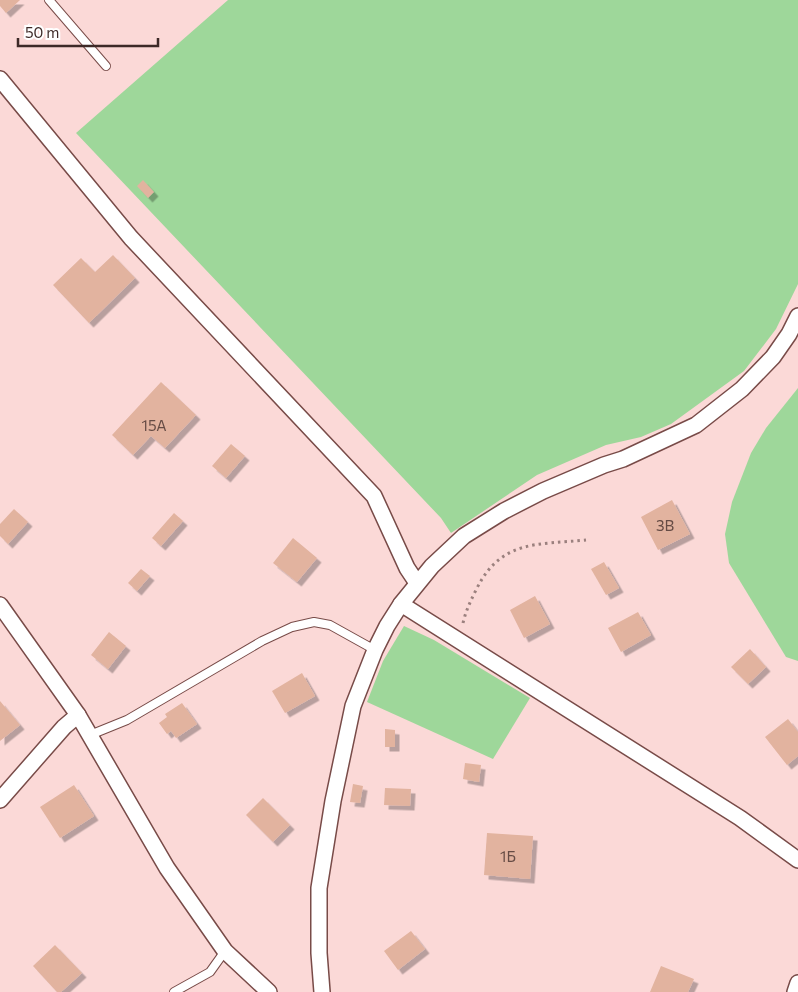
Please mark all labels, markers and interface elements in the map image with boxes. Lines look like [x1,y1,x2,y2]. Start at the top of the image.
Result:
scale bar [18,15,158,47]
text: 50 m [25,23,59,41]
house number: 15А [141,416,167,434]
house number: 3В [656,516,674,534]
house number: 1Б [500,847,516,865]

